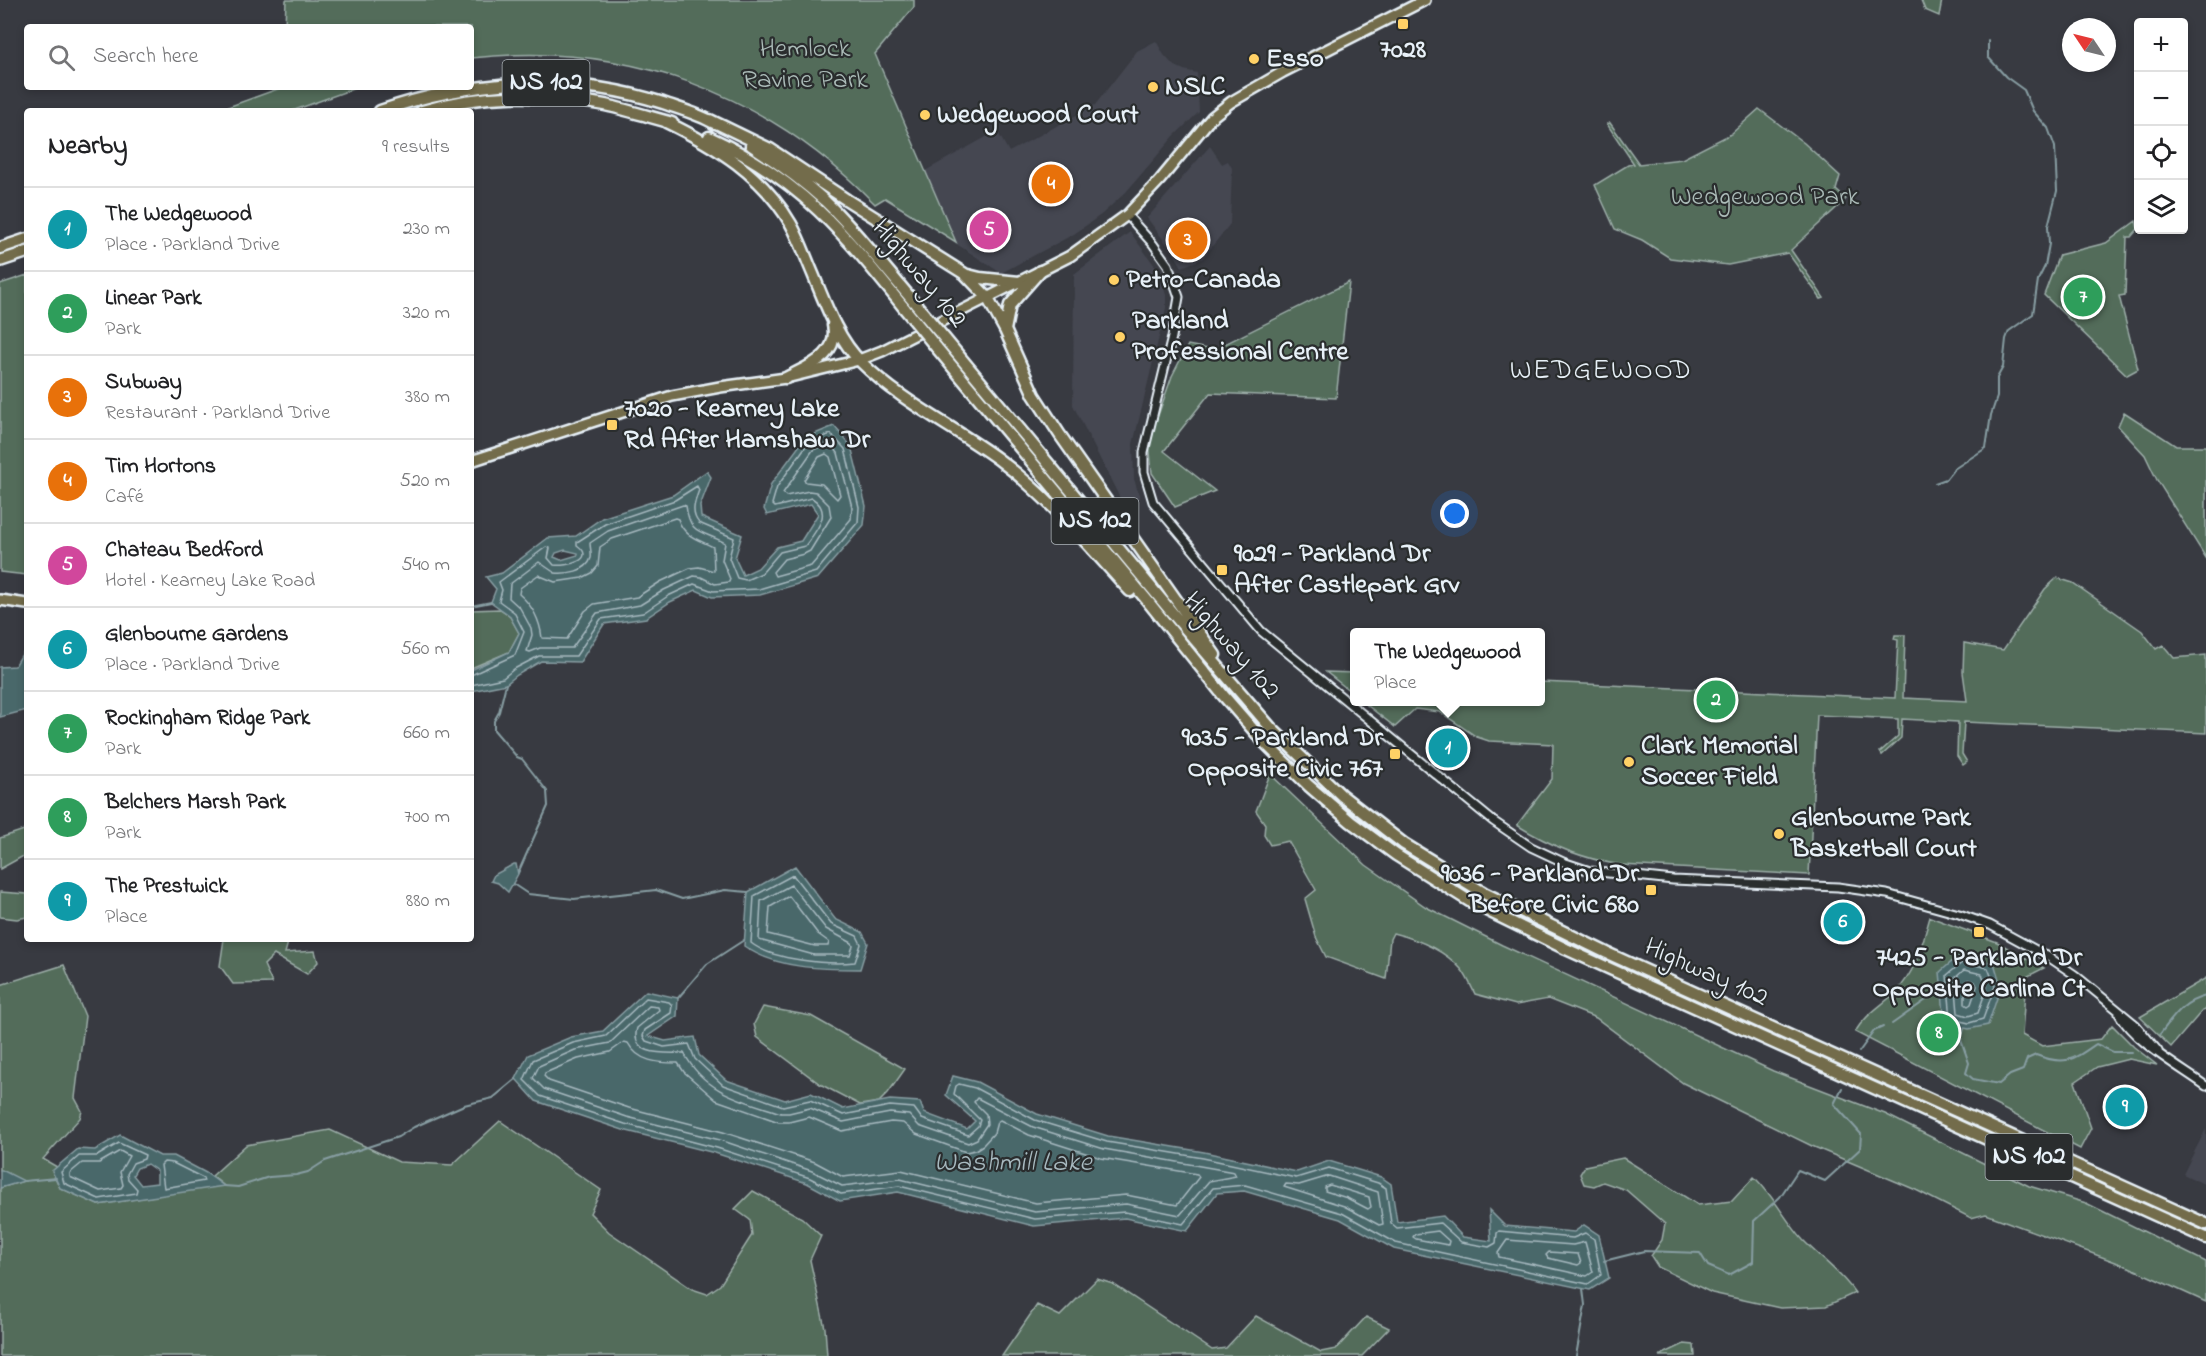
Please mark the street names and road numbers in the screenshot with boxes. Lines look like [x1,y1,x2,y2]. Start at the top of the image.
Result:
road number: NS 102 [502,60,590,106]
street label: Highway 102 [862,211,976,337]
road number: NS 102 [1052,498,1138,544]
street label: Highway 102 [1173,583,1289,709]
street label: Highway 102 [1638,928,1774,1018]
road number: NS 102 [1986,1134,2072,1180]

